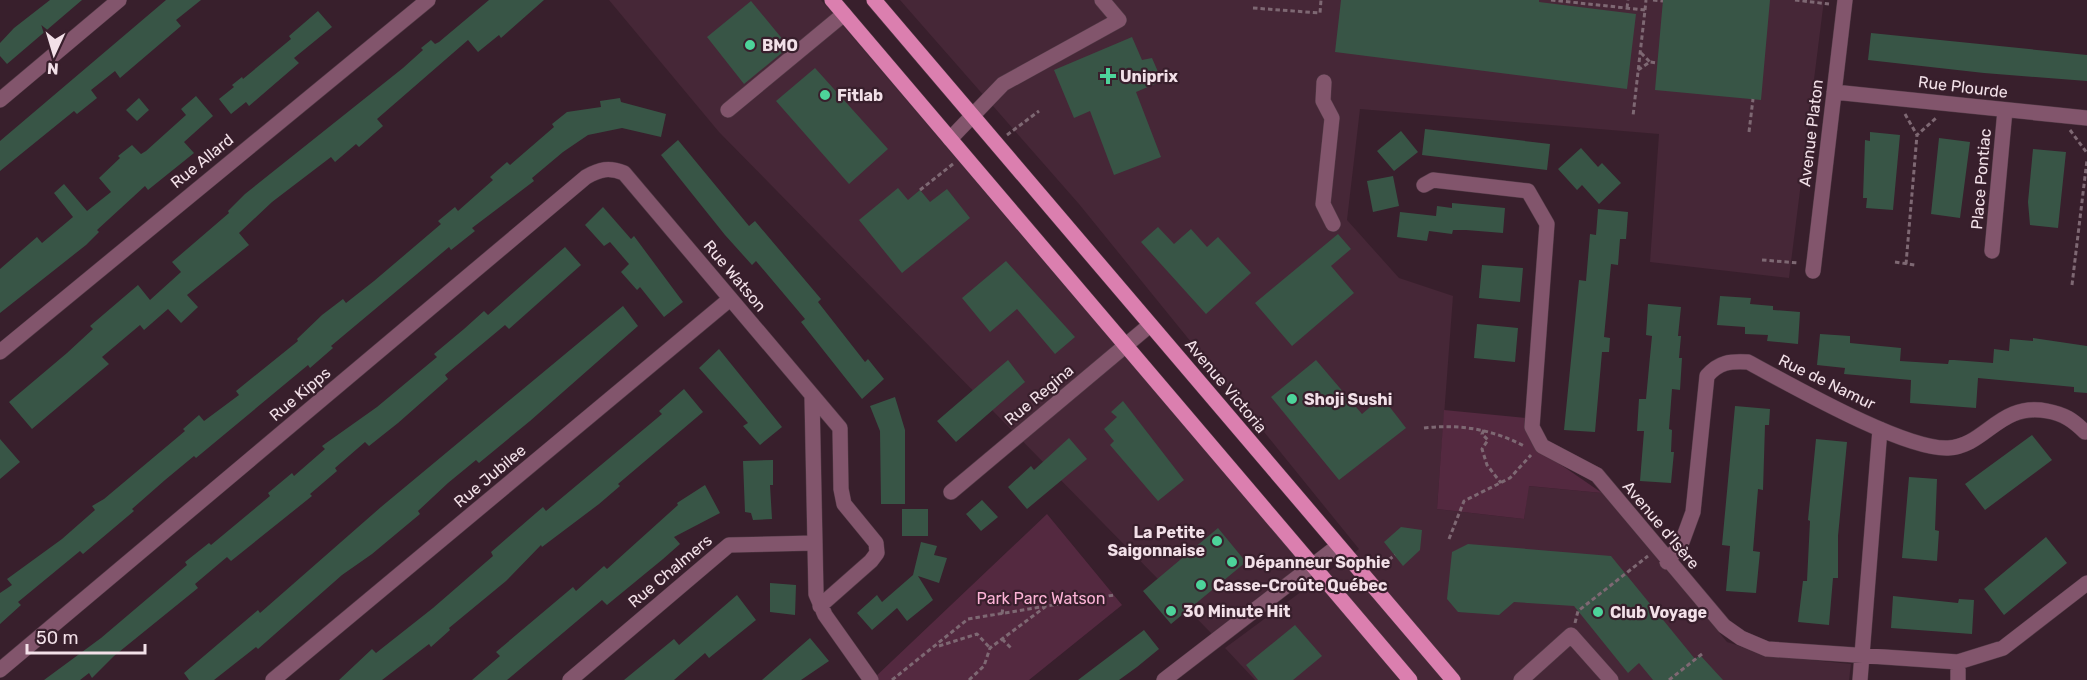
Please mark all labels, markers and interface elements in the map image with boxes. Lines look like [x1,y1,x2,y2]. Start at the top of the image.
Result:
north arrow [24,24,84,84]
place label: BMO [762,36,798,55]
marker: BMO [743,38,757,52]
text: N [47,59,59,78]
place label: Uniprix [1120,67,1178,86]
marker: Uniprix [1101,69,1115,83]
street label: Rue Plourde [1917,72,2009,102]
street label: Avenue Platon [1795,78,1827,188]
place label: Fitlab [837,86,883,105]
marker: Fitlab [818,88,832,102]
street label: Place Pontiac [1967,127,1995,230]
street label: Rue Allard [167,130,237,192]
street label: Rue Watson [700,236,770,316]
street label: Avenue Victoria [1181,335,1271,437]
street label: Rue de Namur [1776,350,1878,414]
street label: Rue Regina [1001,361,1077,429]
street label: Rue Kipps [266,363,334,425]
place label: Shoji Sushi [1304,390,1392,409]
marker: Shoji Sushi [1285,392,1299,406]
street label: Rue Jubilee [450,440,530,512]
street label: Avenue d'Isère [1619,477,1703,573]
place label: La Petite Saigonnaise [1108,523,1205,560]
street label: Rue Chalmers [624,530,716,612]
marker: La Petite Saigonnaise [1210,534,1224,548]
place label: Dépanneur Sophie [1244,553,1390,572]
marker: Dépanneur Sophie [1225,555,1239,569]
place label: Casse-Croûte Québec [1213,576,1388,595]
marker: Casse-Croûte Québec [1194,578,1208,592]
park label: Park Parc Watson [977,589,1105,608]
place label: 30 Minute Hit [1183,602,1291,621]
place label: Club Voyage [1610,603,1707,622]
marker: 30 Minute Hit [1164,604,1178,618]
marker: Club Voyage [1591,605,1605,619]
scale bar [27,617,146,655]
text: 50 m [36,627,79,649]

